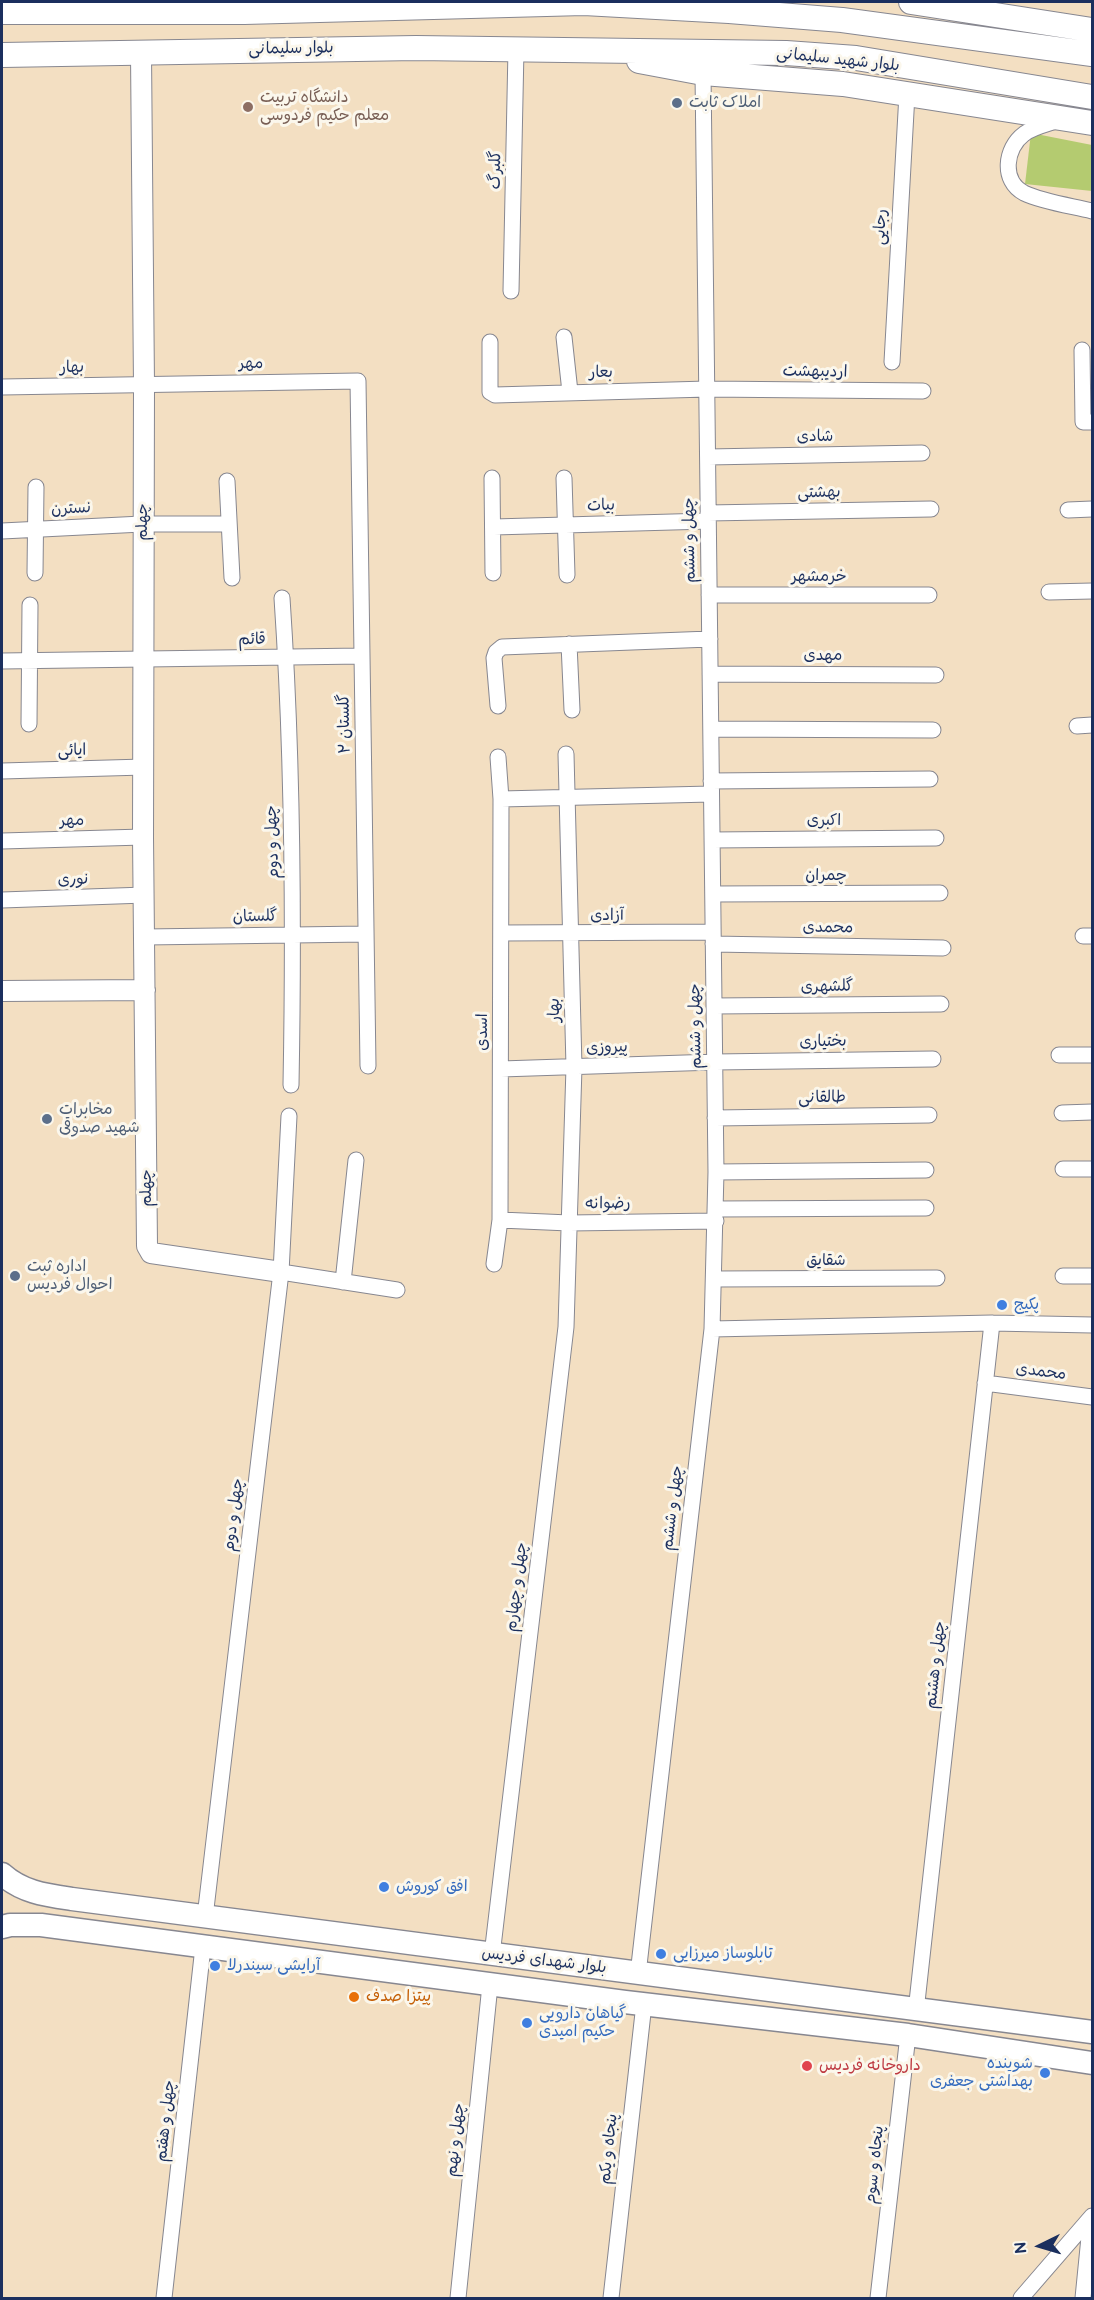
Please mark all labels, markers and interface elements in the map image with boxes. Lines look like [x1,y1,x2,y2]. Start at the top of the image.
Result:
street label: بلوار سلیمانی [248,39,334,59]
street label: بلوار شهید سلیمانی [775,44,901,76]
place label: دانشگاه تربیت معلم حکیم فردوسی [260,88,389,126]
place label: املاک ثابت [689,93,761,113]
marker: املاک ثابت [670,96,684,110]
marker: دانشگاه تربیت معلم حکیم فردوسی [241,100,255,114]
street label: گلبرگ [486,150,506,190]
street label: رجایی [870,208,892,246]
street label: مهر [239,354,263,374]
street label: بهار [60,358,84,378]
street label: اردیبهشت [782,362,848,382]
street label: بعار [589,363,613,383]
street label: شادی [797,427,833,447]
street label: بهشتی [797,483,841,503]
street label: بیات [587,496,615,516]
street label: چهل و ششم [680,497,700,583]
street label: نسترن [51,498,91,520]
street label: چهلم [133,503,153,541]
street label: خرمشهر [791,567,847,587]
street label: قائم [238,630,266,650]
street label: مهدی [804,646,842,666]
street label: گلستان ۲ [335,694,355,754]
street label: ایائی [57,741,87,761]
street label: چهل و دوم [262,805,284,879]
street label: مهر [59,811,85,831]
street label: اکبری [807,811,841,831]
street label: چمران [805,866,847,886]
street label: نوری [57,870,89,890]
street label: آزادی [590,906,624,926]
street label: گلستان [232,907,278,927]
street label: محمدی [802,918,854,938]
street label: گلشهری [800,977,854,997]
street label: چهل و ششم [686,983,706,1069]
street label: بهار [545,998,565,1022]
street label: اسدی [473,1013,493,1051]
street label: بختیاری [799,1032,847,1052]
street label: پیروزی [586,1038,628,1058]
street label: طالقانی [798,1088,846,1108]
place label: مخابرات شهید صدوقی [59,1100,140,1138]
marker: مخابرات شهید صدوقی [40,1112,54,1126]
street label: چهلم [137,1169,157,1207]
street label: رضوانه [585,1194,631,1214]
street label: شقایق [806,1251,846,1271]
place label: اداره ثبت احوال فردیس [27,1257,112,1295]
marker: اداره ثبت احوال فردیس [8,1269,22,1283]
place label: پکیج [1014,1295,1039,1315]
marker: پکیج [995,1298,1009,1312]
street label: محمدی [1015,1359,1067,1385]
street label: چهل و ششم [658,1464,688,1552]
street label: چهل و دوم [220,1477,248,1553]
street label: چهل و چهارم [502,1541,532,1633]
street label: چهل و هشتم [922,1620,950,1710]
place label: افق کوروش [396,1877,468,1897]
marker: افق کوروش [377,1880,391,1894]
street label: بلوار شهدای فردیس [480,1944,608,1978]
place label: تابلوساز میرزایی [673,1944,773,1964]
marker: تابلوساز میرزایی [654,1947,668,1961]
place label: آرایشی سیندرلا [227,1956,320,1976]
marker: آرایشی سیندرلا [208,1959,222,1973]
place label: پیتزا صدف [366,1987,431,2007]
marker: پیتزا صدف [347,1990,361,2004]
place label: گیاهان دارویی حکیم امیدی [539,2004,626,2042]
marker: گیاهان دارویی حکیم امیدی [520,2016,534,2030]
place label: شوینده بهداشتی جعفری [930,2054,1033,2092]
place label: داروخانه فردیس [819,2056,921,2076]
marker: داروخانه فردیس [800,2059,814,2073]
marker: شوینده بهداشتی جعفری [1038,2066,1052,2080]
street label: چهل و هفتم [152,2079,180,2163]
street label: چهل و نهم [443,2102,469,2178]
street label: پنجاه و یکم [596,2113,622,2185]
street label: پنجاه و سوم [861,2125,889,2205]
north arrow [1010,2216,1070,2276]
text: N [1012,2241,1032,2254]

